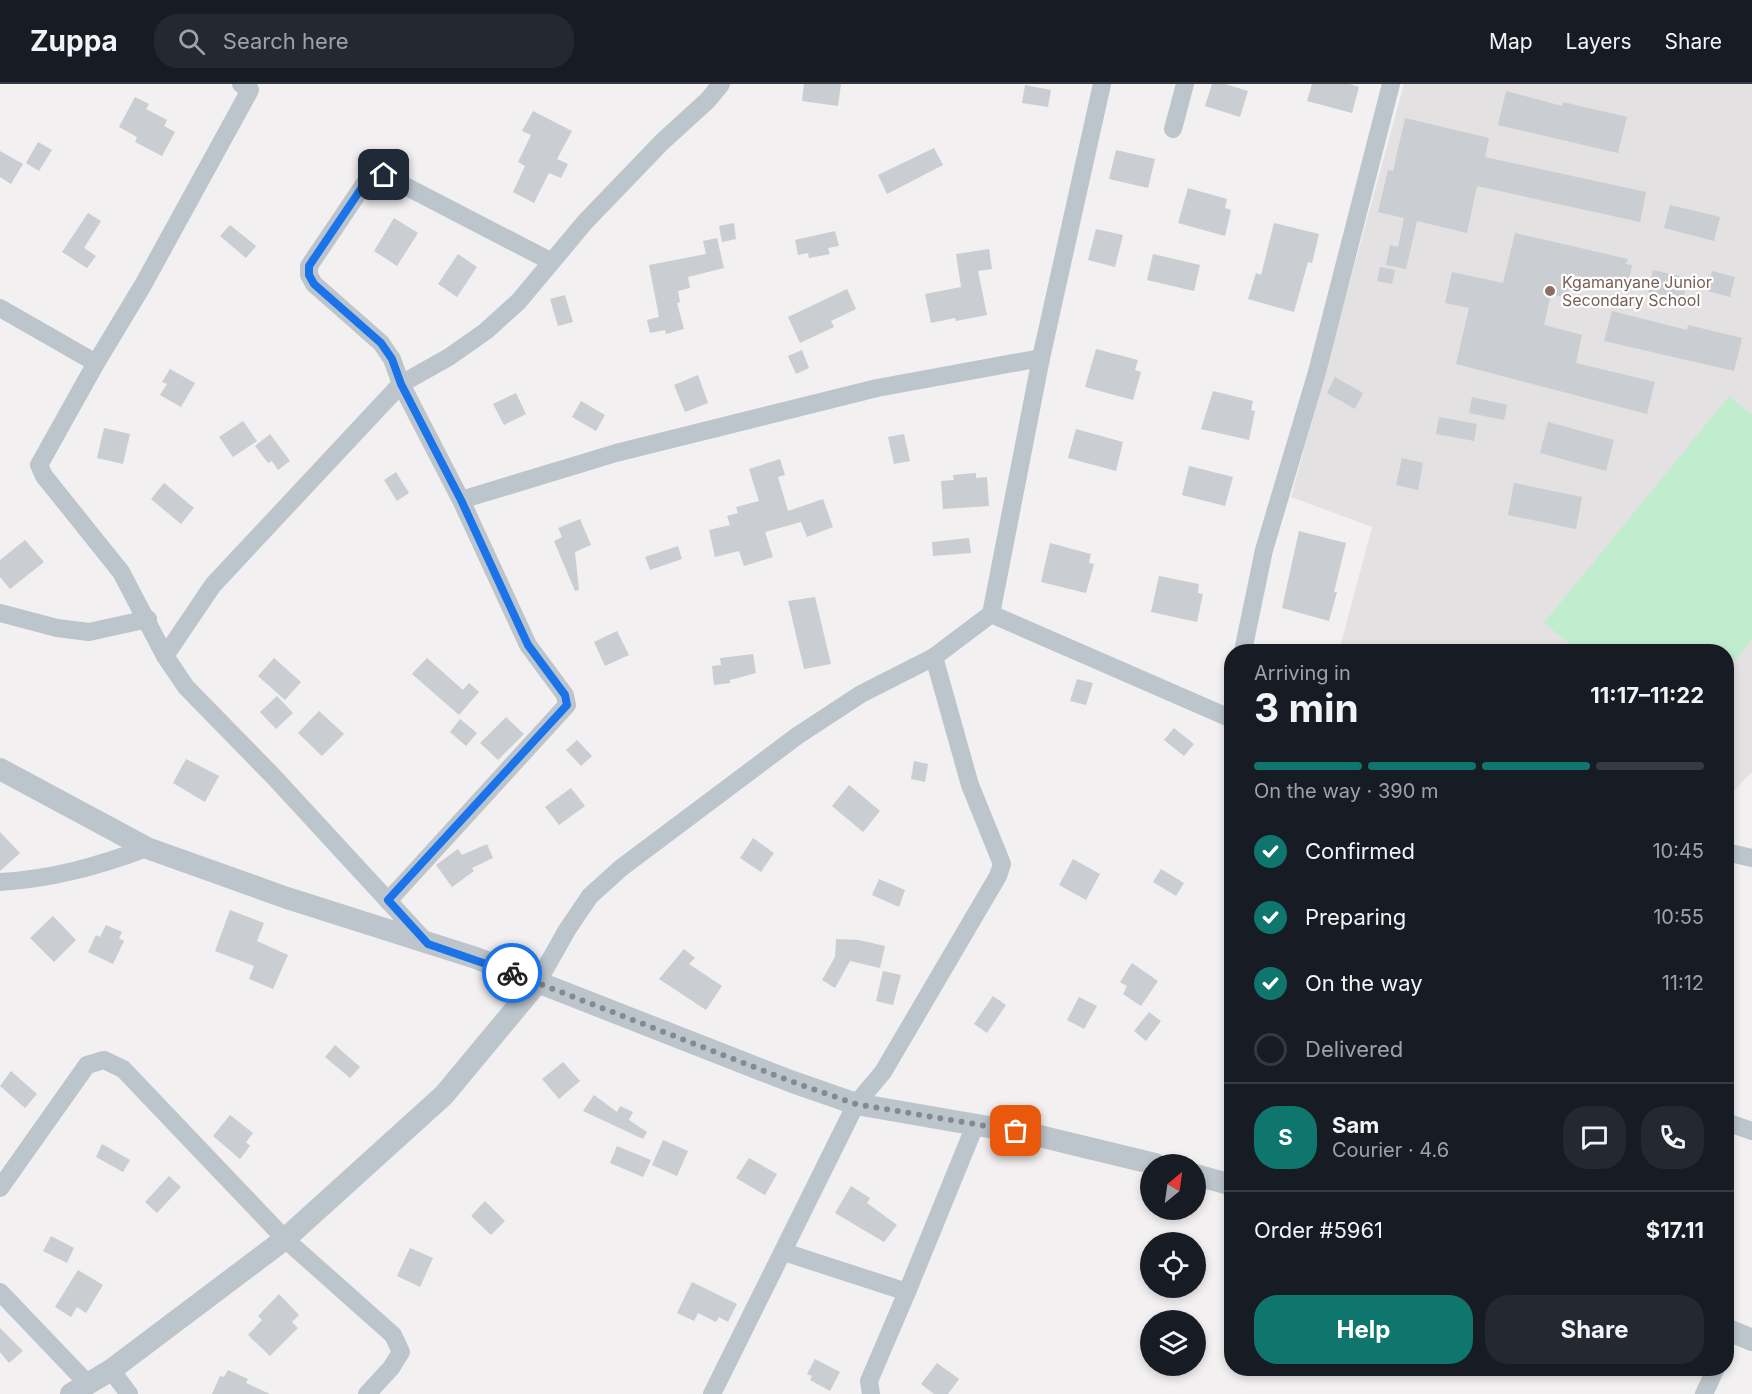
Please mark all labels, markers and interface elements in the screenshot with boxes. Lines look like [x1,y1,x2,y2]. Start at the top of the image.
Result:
search box [154,14,574,68]
text: Zuppa [30,24,118,58]
icon: search [175,25,208,58]
text: Search here [223,28,349,54]
text: Map [1489,29,1533,54]
text: Layers [1566,29,1632,54]
text: Share [1665,29,1722,54]
pin [358,149,409,200]
icon: home [367,158,400,191]
place label: Kgamanyane Junior Secondary School [1562,272,1712,310]
marker: Kgamanyane Junior Secondary School [1543,284,1557,298]
text: Arriving in [1254,661,1351,685]
text: 11:17–11:22 [1590,682,1704,708]
text: 3 min [1254,684,1359,731]
text: On the way · 390 m [1254,779,1438,803]
icon: check [1254,835,1287,868]
text: Confirmed [1305,838,1415,864]
text: 10:45 [1652,839,1704,863]
icon: check [1254,901,1287,934]
text: Preparing [1305,904,1406,930]
text: 10:55 [1653,905,1704,929]
courier [482,943,542,1003]
icon: bike [496,957,529,990]
icon: check [1254,967,1287,1000]
text: On the way [1305,970,1423,996]
text: 11:12 [1662,971,1704,995]
text: Delivered [1305,1036,1403,1062]
pin [990,1105,1041,1156]
button: chat [1563,1106,1626,1169]
button: phone [1641,1106,1704,1169]
text: Sam [1332,1112,1379,1138]
icon: bag [999,1114,1032,1147]
text: S [1278,1124,1293,1150]
text: Courier · 4.6 [1332,1138,1449,1162]
north arrow [1140,1154,1206,1220]
map controls [1140,1154,1206,1376]
text: Order #5961 [1254,1217,1383,1243]
text: $17.11 [1646,1217,1704,1243]
button: locate [1140,1232,1206,1298]
button: Help [1254,1295,1473,1364]
button: Share [1485,1295,1704,1364]
button: layers [1140,1310,1206,1376]

